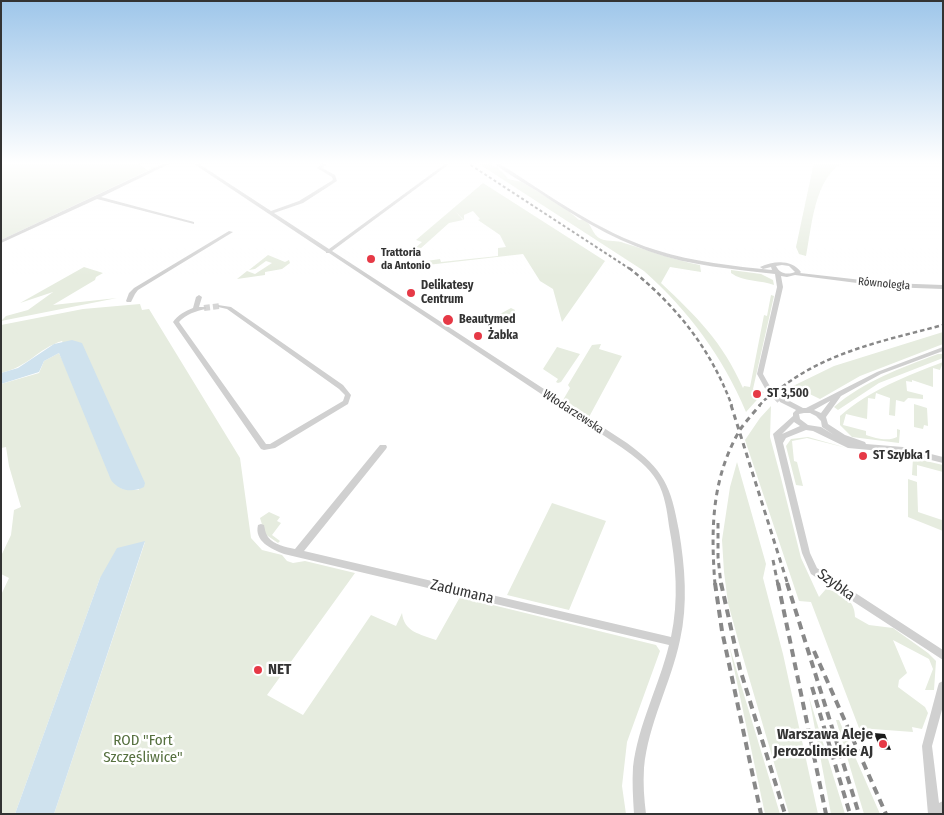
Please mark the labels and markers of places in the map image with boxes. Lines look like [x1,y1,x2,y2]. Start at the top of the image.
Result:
place label: Trattoria da Antonio [381,246,431,272]
marker: Trattoria da Antonio [365,253,377,265]
place label: Delikatesy Centrum [421,279,473,307]
marker: Delikatesy Centrum [405,287,417,299]
marker: Beautymed [441,313,455,327]
place label: Beautymed [459,313,516,327]
place label: Żabka [488,329,518,343]
marker: Żabka [472,330,484,342]
place label: ST 3,500 [767,387,809,401]
marker: ST 3,500 [751,388,763,400]
place label: ST Szybka 1 [873,449,930,463]
marker: ST Szybka 1 [857,450,869,462]
place label: NET [268,661,291,679]
marker: NET [252,664,264,676]
place label: Warszawa Aleje Jerozolimskie AJ [773,726,873,761]
marker: Warszawa Aleje Jerozolimskie AJ [877,738,889,750]

